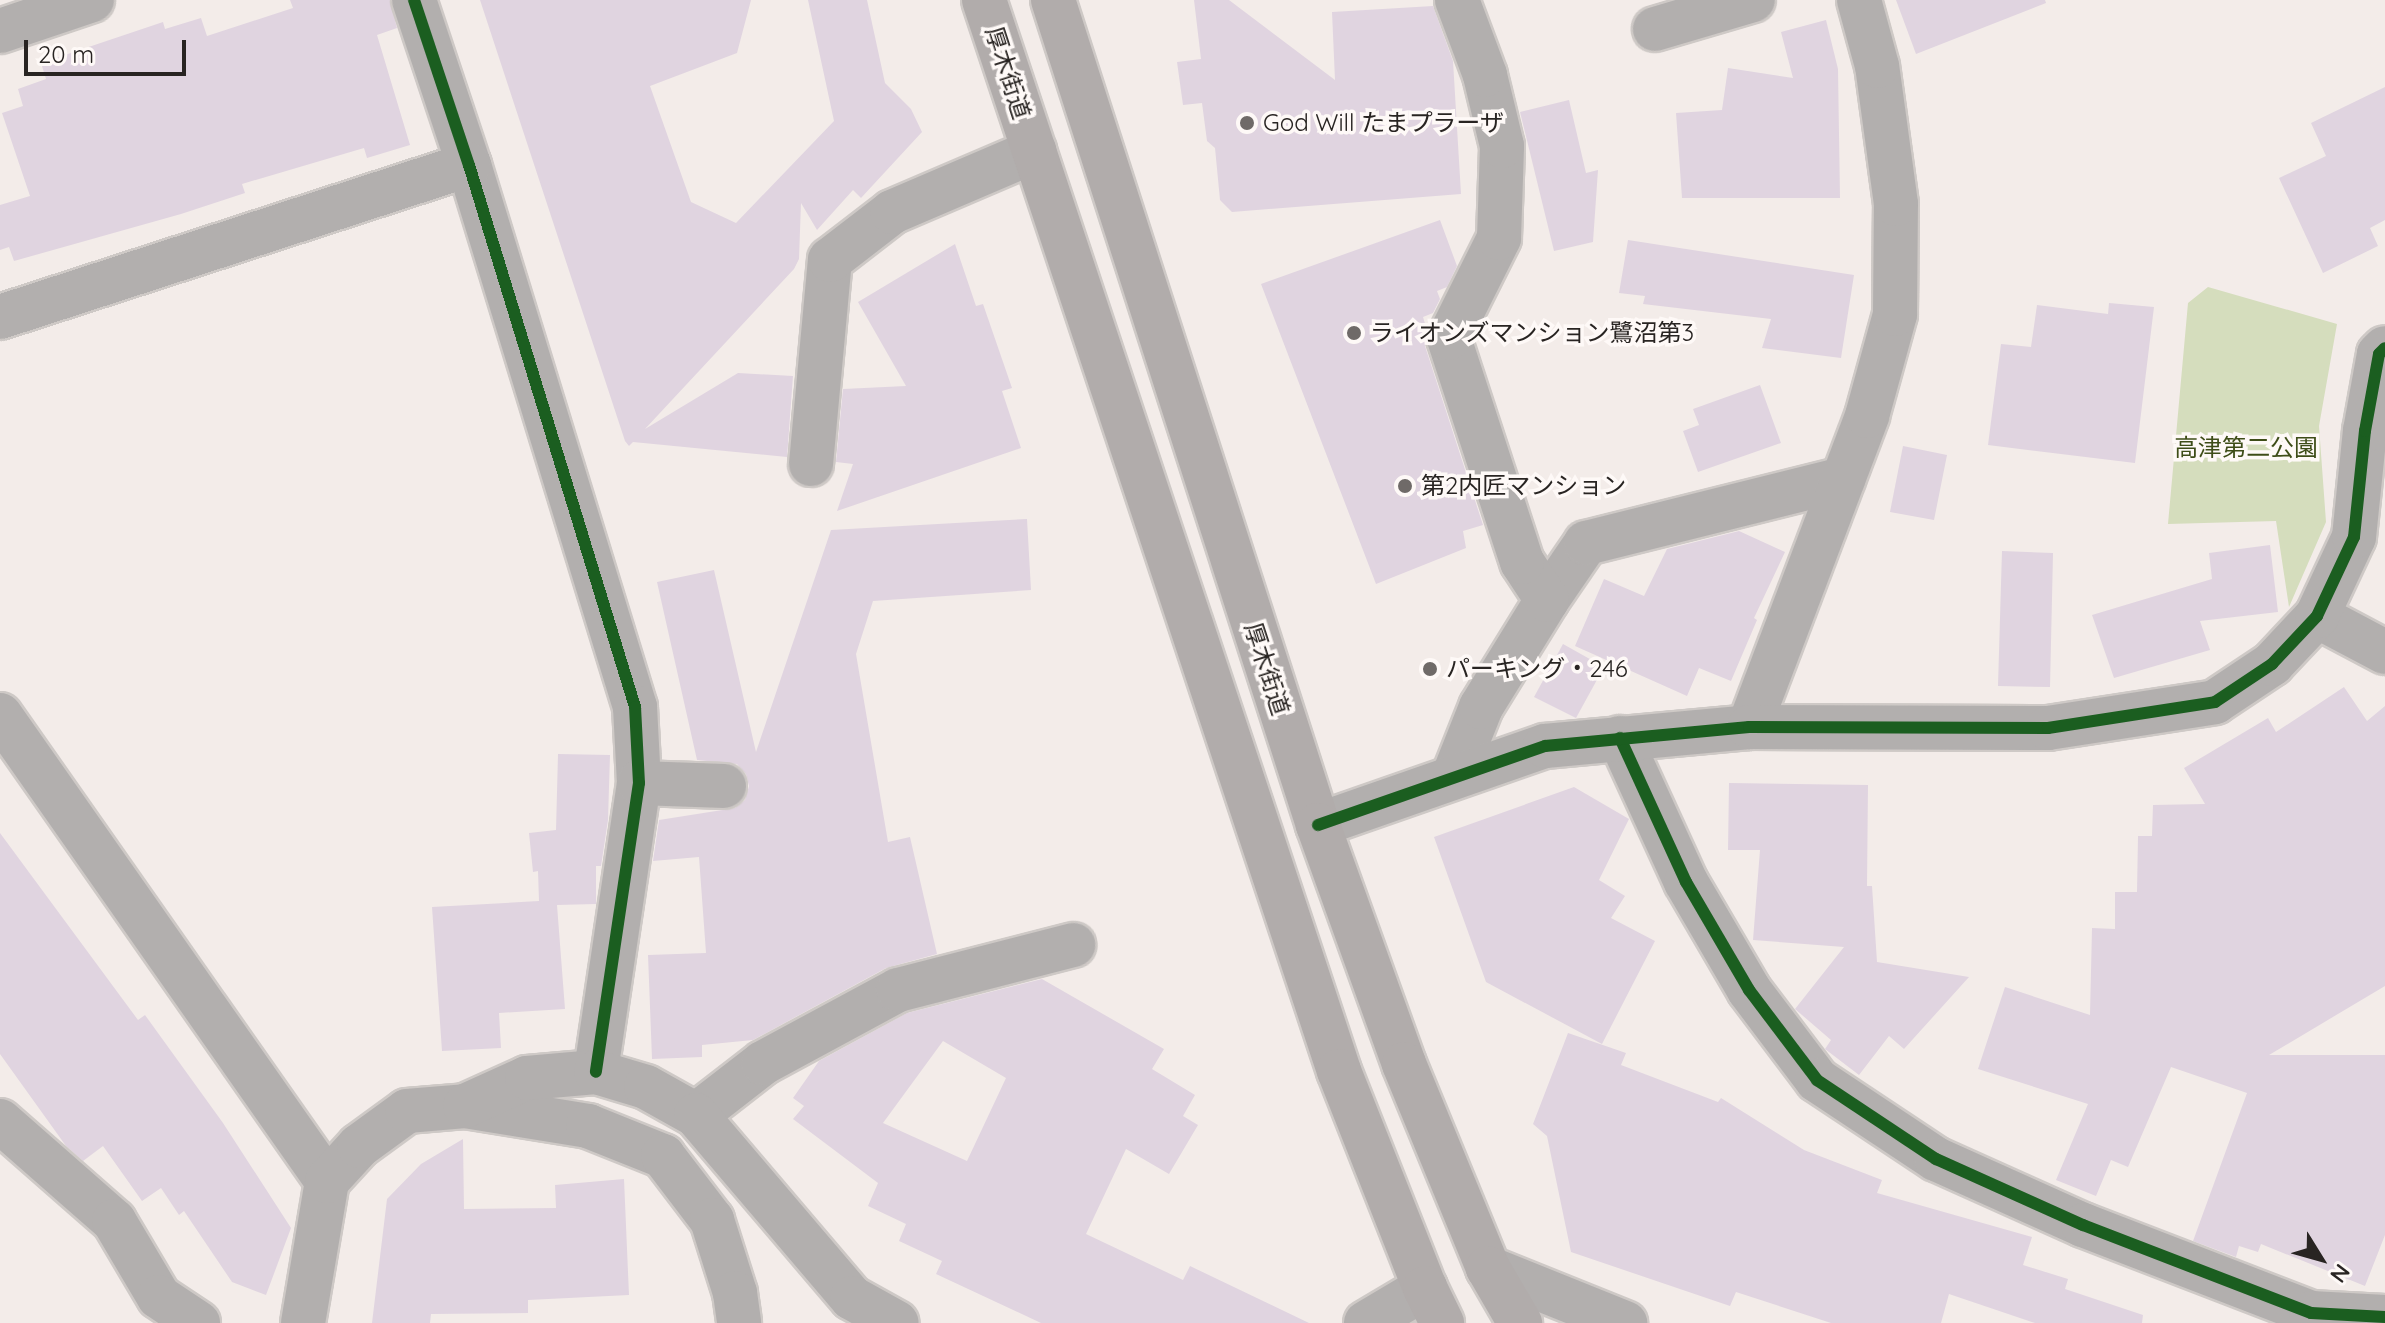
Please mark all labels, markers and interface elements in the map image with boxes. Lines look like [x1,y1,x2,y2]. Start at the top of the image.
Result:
street label: 厚木街道 [979,23,1037,123]
scale bar [28,24,190,74]
text: 20 m [38,39,94,69]
place label: God Will たまプラーザ [1263,109,1505,137]
marker: God Will たまプラーザ [1238,114,1256,132]
place label: ライオンズマンション鷺沼第3 [1370,319,1695,347]
marker: ライオンズマンション鷺沼第3 [1345,324,1363,342]
park label: 高津第二公園 [2174,434,2318,462]
place label: 第2内匠マンション [1421,472,1626,500]
marker: 第2内匠マンション [1396,477,1414,495]
street label: 厚木街道 [1238,619,1296,719]
place label: パーキング・246 [1446,655,1628,683]
marker: パーキング・246 [1421,660,1439,678]
north arrow [2281,1219,2361,1299]
text: N [2324,1259,2356,1288]

